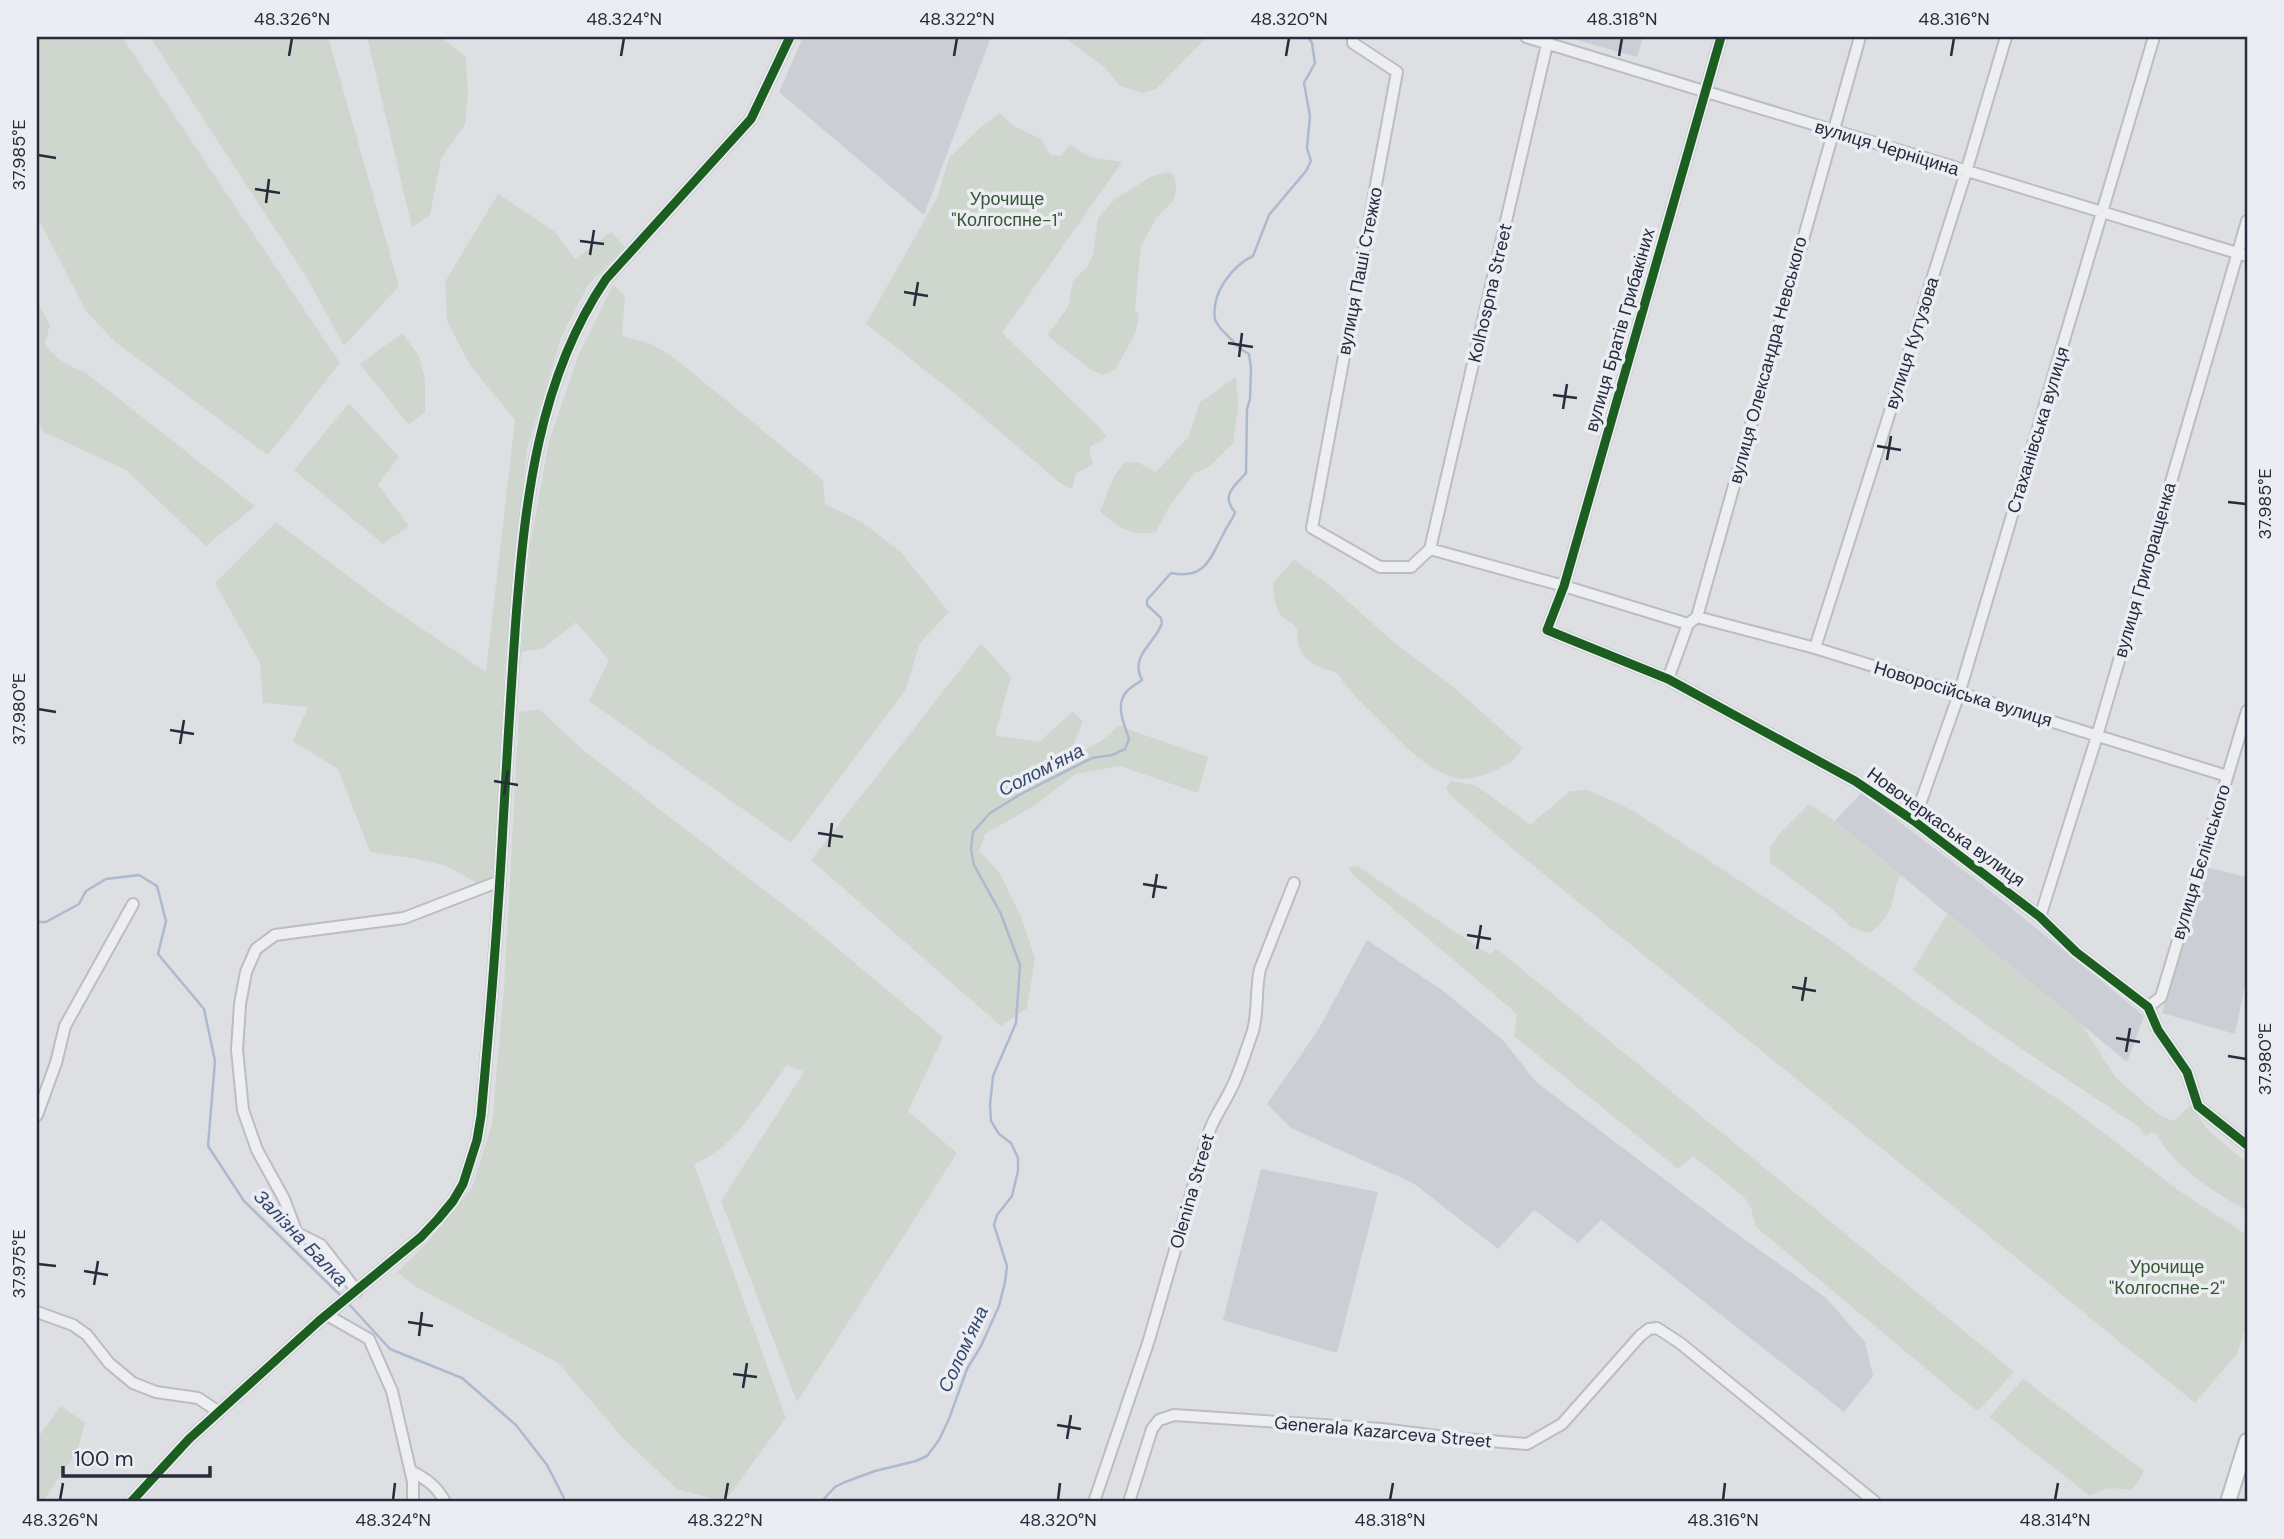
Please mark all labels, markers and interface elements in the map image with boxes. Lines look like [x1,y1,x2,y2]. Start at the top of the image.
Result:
text: 48.326°N [254,7,330,31]
text: 48.324°N [586,7,662,31]
text: 48.322°N [919,7,995,31]
text: 48.320°N [1250,7,1328,31]
text: 48.318°N [1587,7,1657,31]
text: 48.316°N [1918,7,1990,31]
street label: вулиця Черніцина [1812,115,1963,182]
text: 37.985°E [7,119,31,191]
street label: вулиця Паші Стежко [1332,185,1388,357]
park label: Урочище "Колгоспне-1" [951,187,1063,232]
street label: Kolhospna Street [1462,221,1518,365]
street label: вулиця Братів Грибакіних [1579,225,1661,435]
street label: вулиця Олександра Невського [1723,234,1813,486]
street label: вулиця Кутузова [1879,273,1945,412]
street label: Стаханівська вулиця [2001,344,2075,516]
text: 37.985°E [2253,468,2277,540]
street label: вулиця Григоращенка [2109,479,2182,660]
street label: Новоросійська вулиця [1871,655,2055,733]
text: 37.980°E [7,673,31,745]
water label: Солом'яна [994,738,1088,802]
street label: Новочеркаська вулиця [1862,762,2030,892]
street label: вулиця Бєлінського [2166,781,2236,943]
text: 37.980°E [2253,1023,2277,1095]
street label: Olenina Street [1164,1131,1220,1251]
water label: Залізна Балка [249,1184,353,1292]
text: 37.975°E [7,1229,31,1299]
park label: Урочище "Колгоспне-2" [2109,1255,2225,1300]
water label: Солом'яна [932,1302,994,1396]
street label: Generala Kazarceva Street [1273,1411,1493,1453]
scale bar [63,1434,210,1478]
text: 100 m [74,1445,134,1473]
text: 48.326°N [22,1508,98,1532]
text: 48.324°N [355,1508,431,1532]
text: 48.322°N [687,1508,763,1532]
text: 48.320°N [1019,1508,1097,1532]
text: 48.318°N [1355,1508,1425,1532]
text: 48.316°N [1687,1508,1759,1532]
text: 48.314°N [2020,1508,2090,1532]

